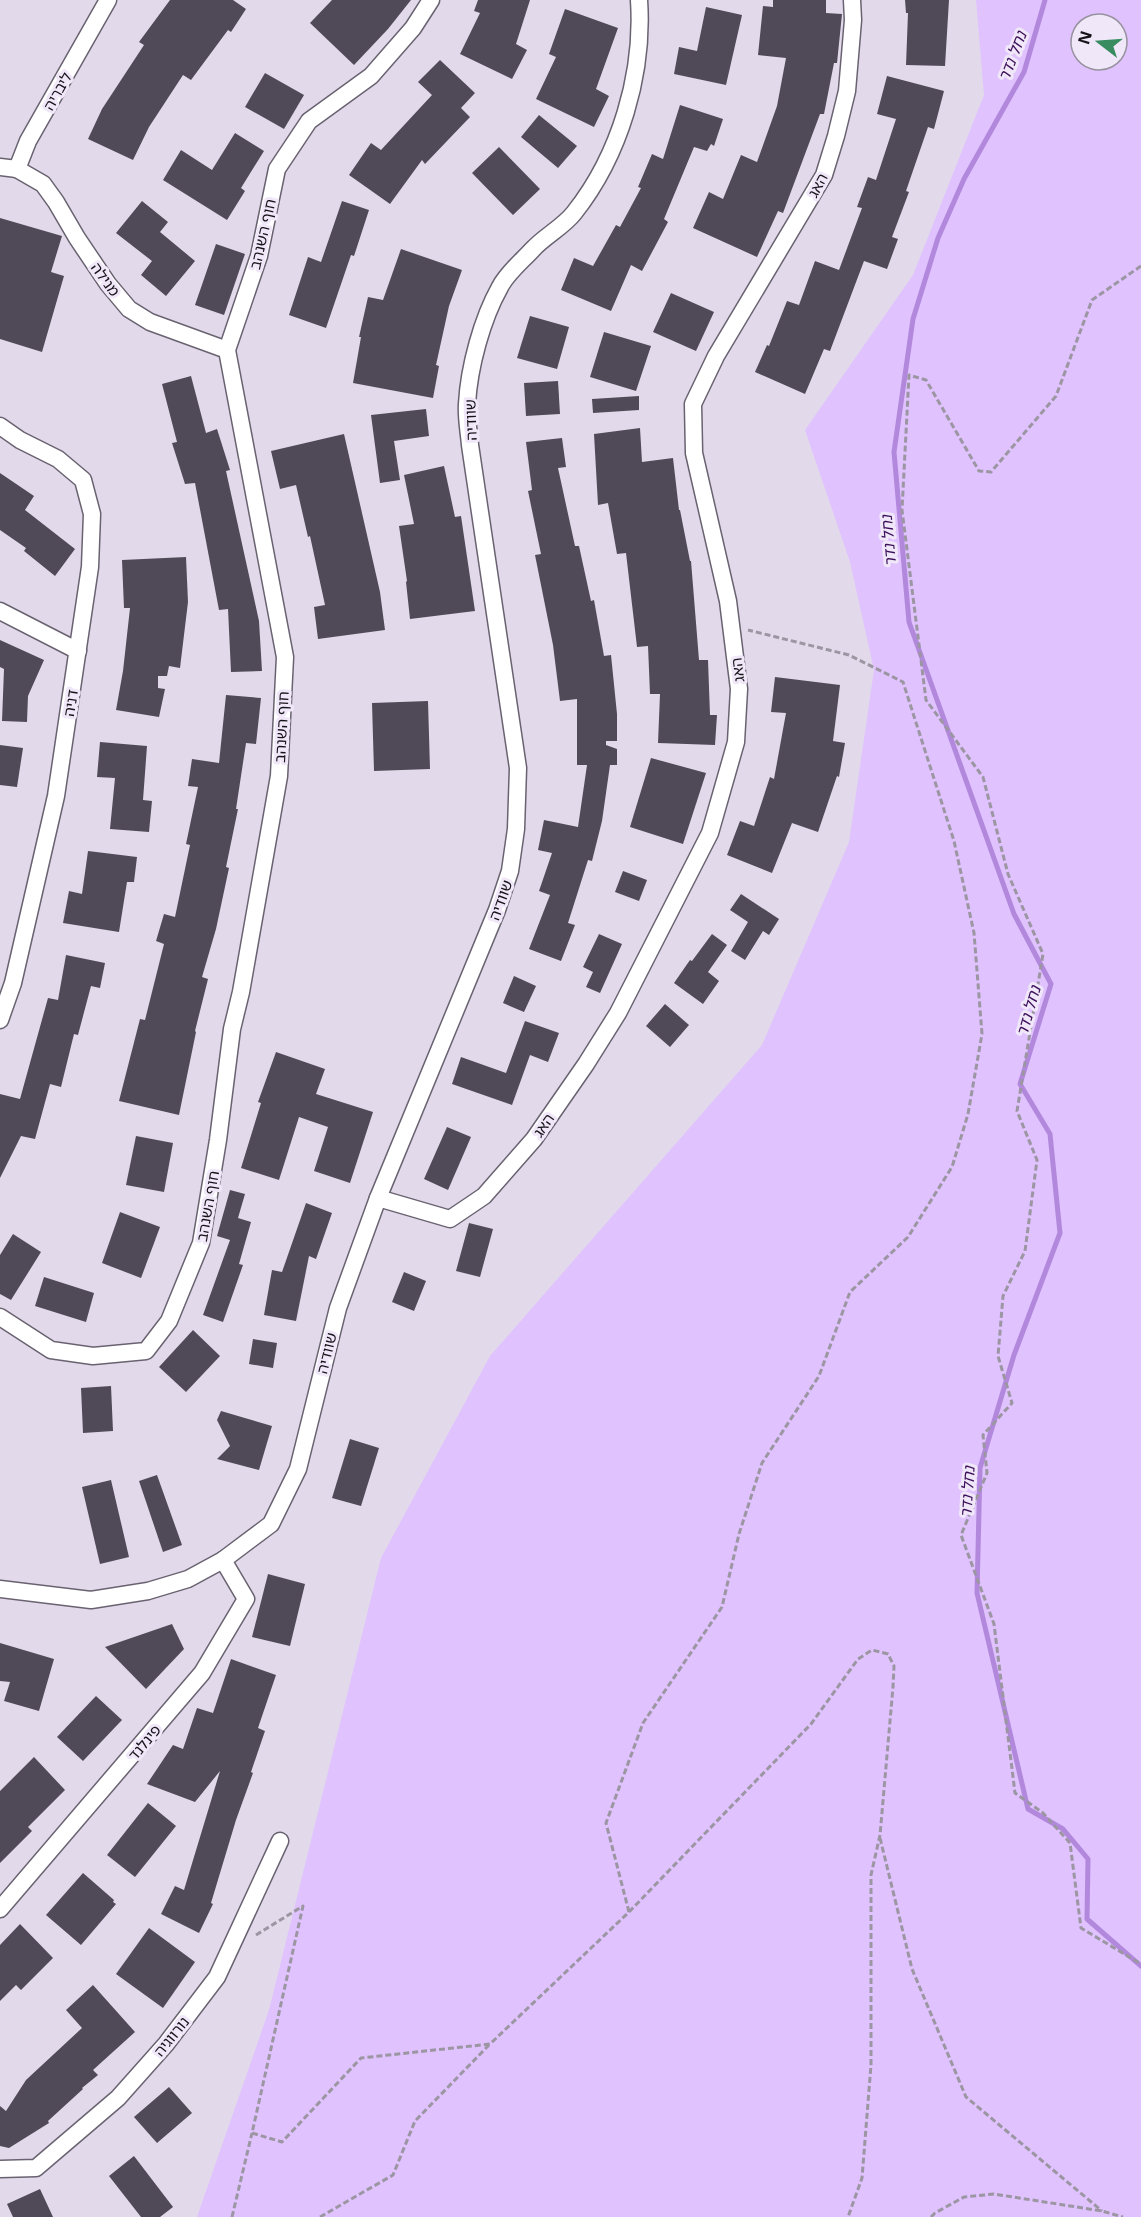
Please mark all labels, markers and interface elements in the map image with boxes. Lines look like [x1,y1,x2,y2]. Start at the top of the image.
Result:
north arrow [1069,12,1129,72]
water label: נחל נדר [992,27,1032,84]
text: N [1072,28,1097,47]
street label: ליבריה [38,68,76,114]
street label: האג [802,169,832,201]
street label: חוף השנהב [244,197,280,271]
street label: מנילה [87,258,125,300]
street label: שוודיה [459,399,481,441]
water label: נחל נדר [875,513,901,568]
street label: האג [726,657,748,683]
street label: דניה [58,688,82,718]
street label: חוף השנהב [269,691,293,763]
street label: שוודיה [483,877,517,923]
water label: נחל נדר [1010,982,1046,1039]
street label: האג [528,1109,558,1141]
street label: חוף השנהב [191,1169,223,1243]
street label: שוודיה [311,1330,341,1376]
water label: נחל נדר [954,1465,980,1519]
street label: פינלנד [123,1720,165,1764]
street label: נורווגיה [149,2012,193,2060]

